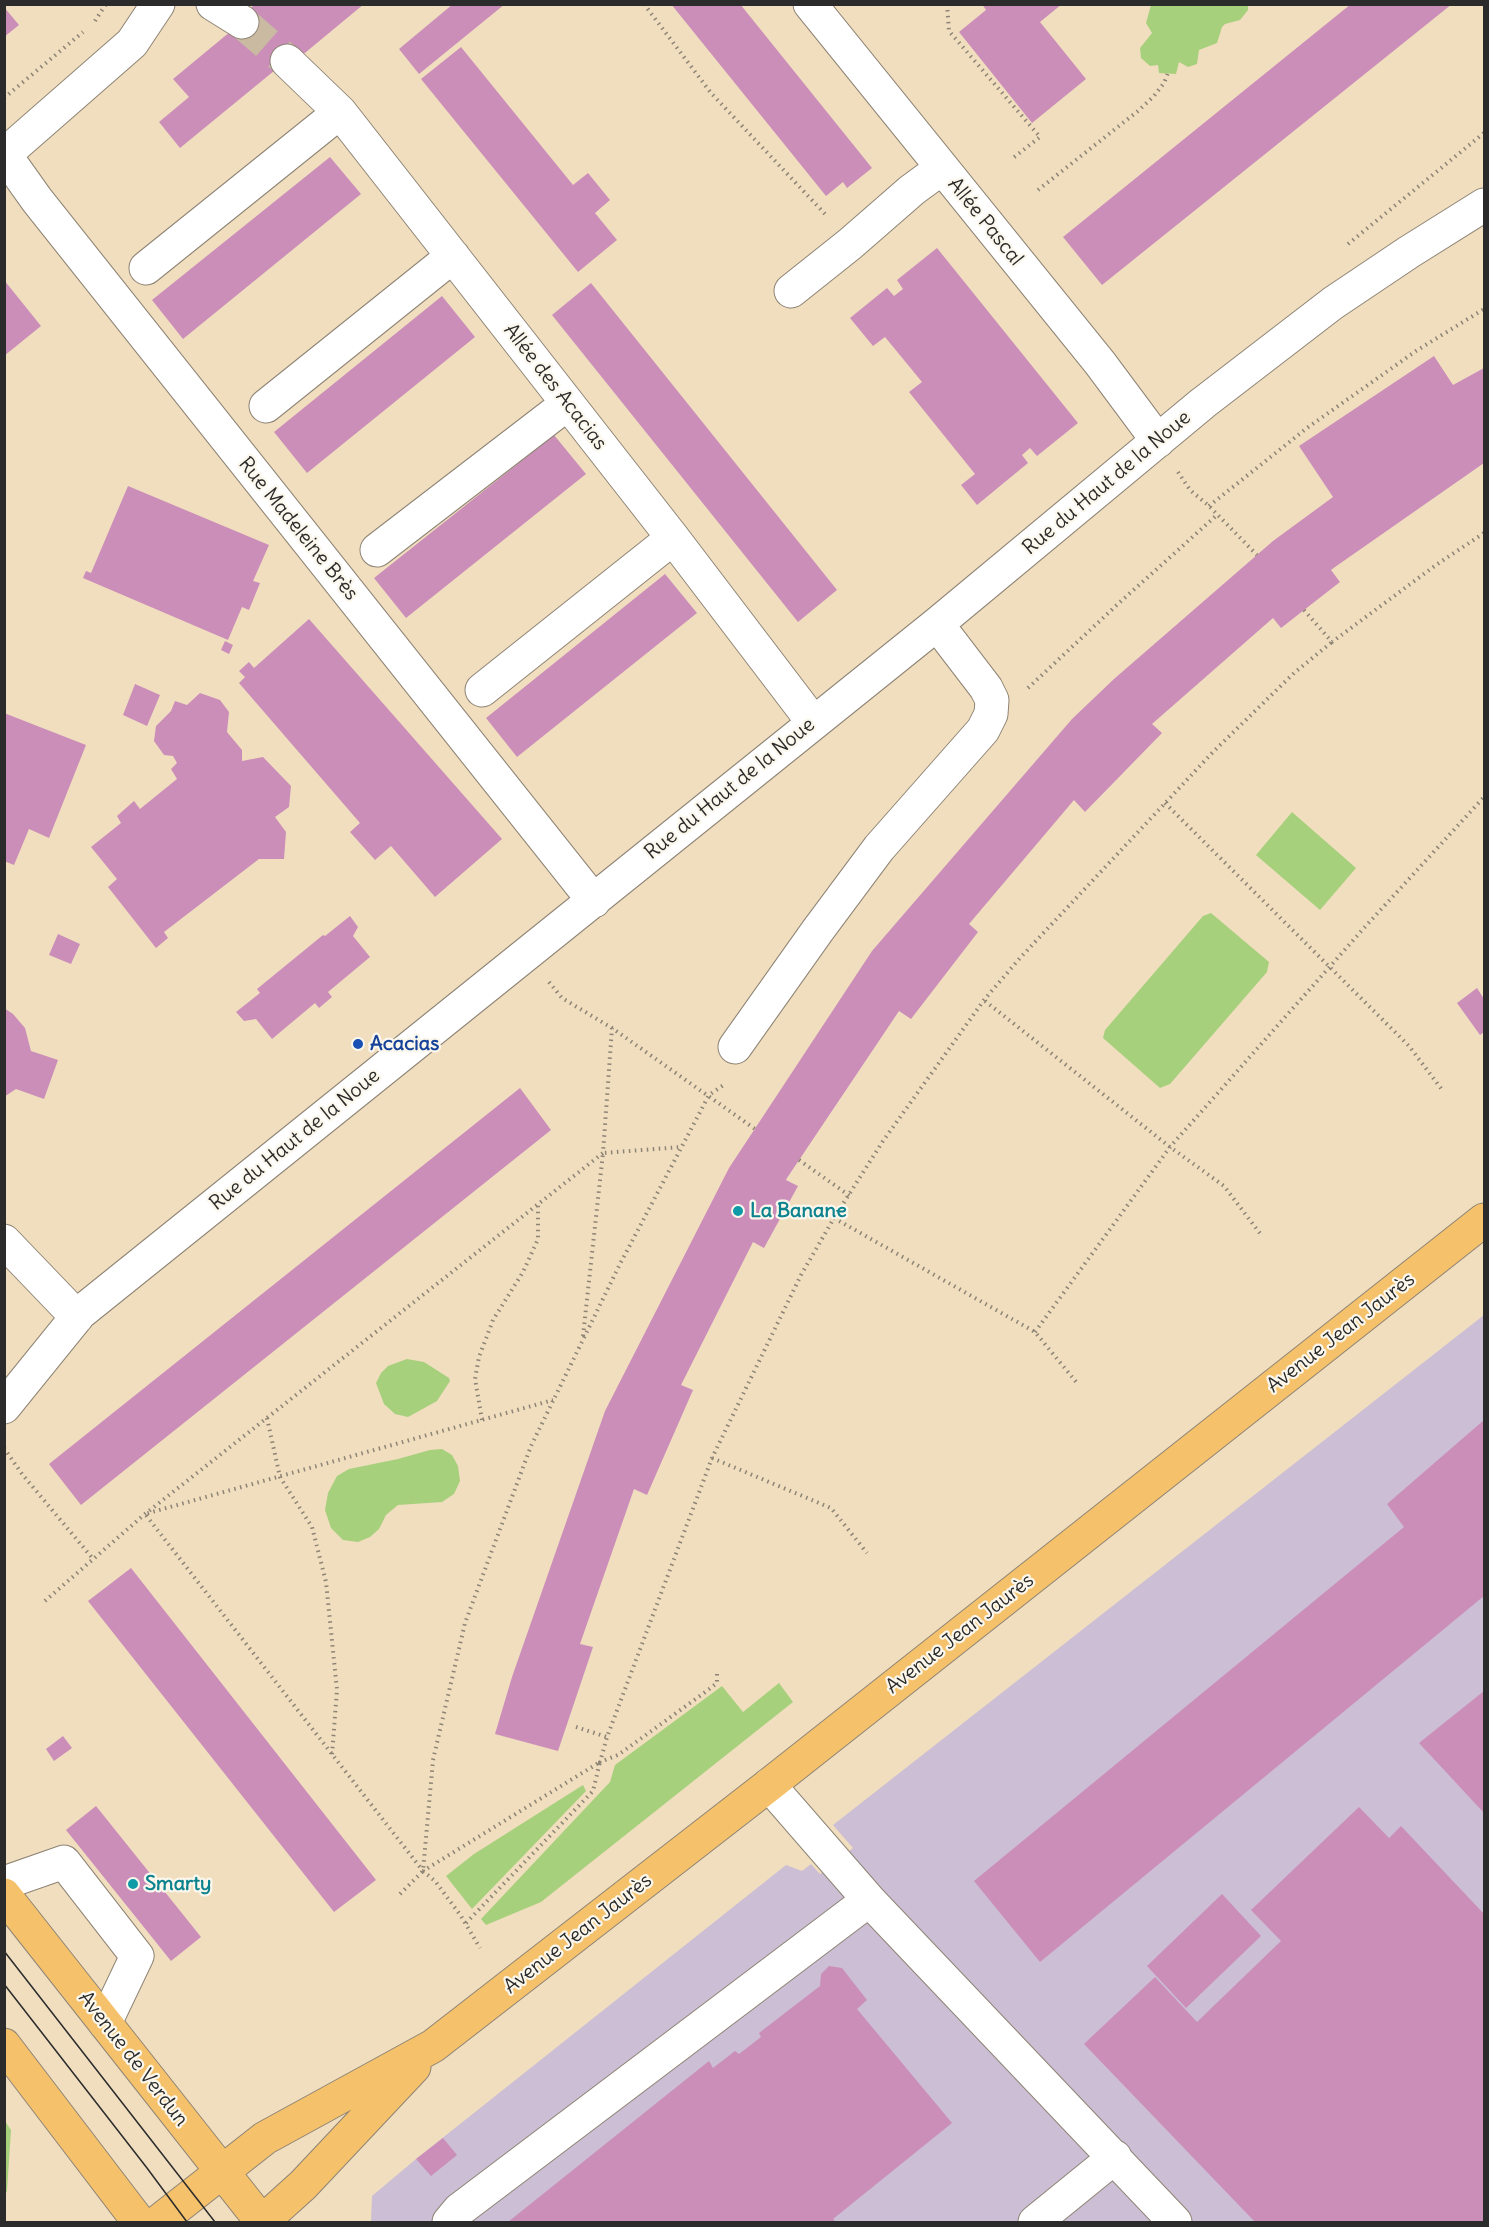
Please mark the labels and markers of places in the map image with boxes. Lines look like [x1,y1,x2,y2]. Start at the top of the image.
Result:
place label: Acacias [370,1032,439,1056]
marker: Acacias [351,1037,365,1051]
place label: La Banane [750,1199,847,1223]
marker: La Banane [731,1204,745,1218]
place label: Smarty [145,1872,211,1896]
marker: Smarty [126,1877,140,1891]

